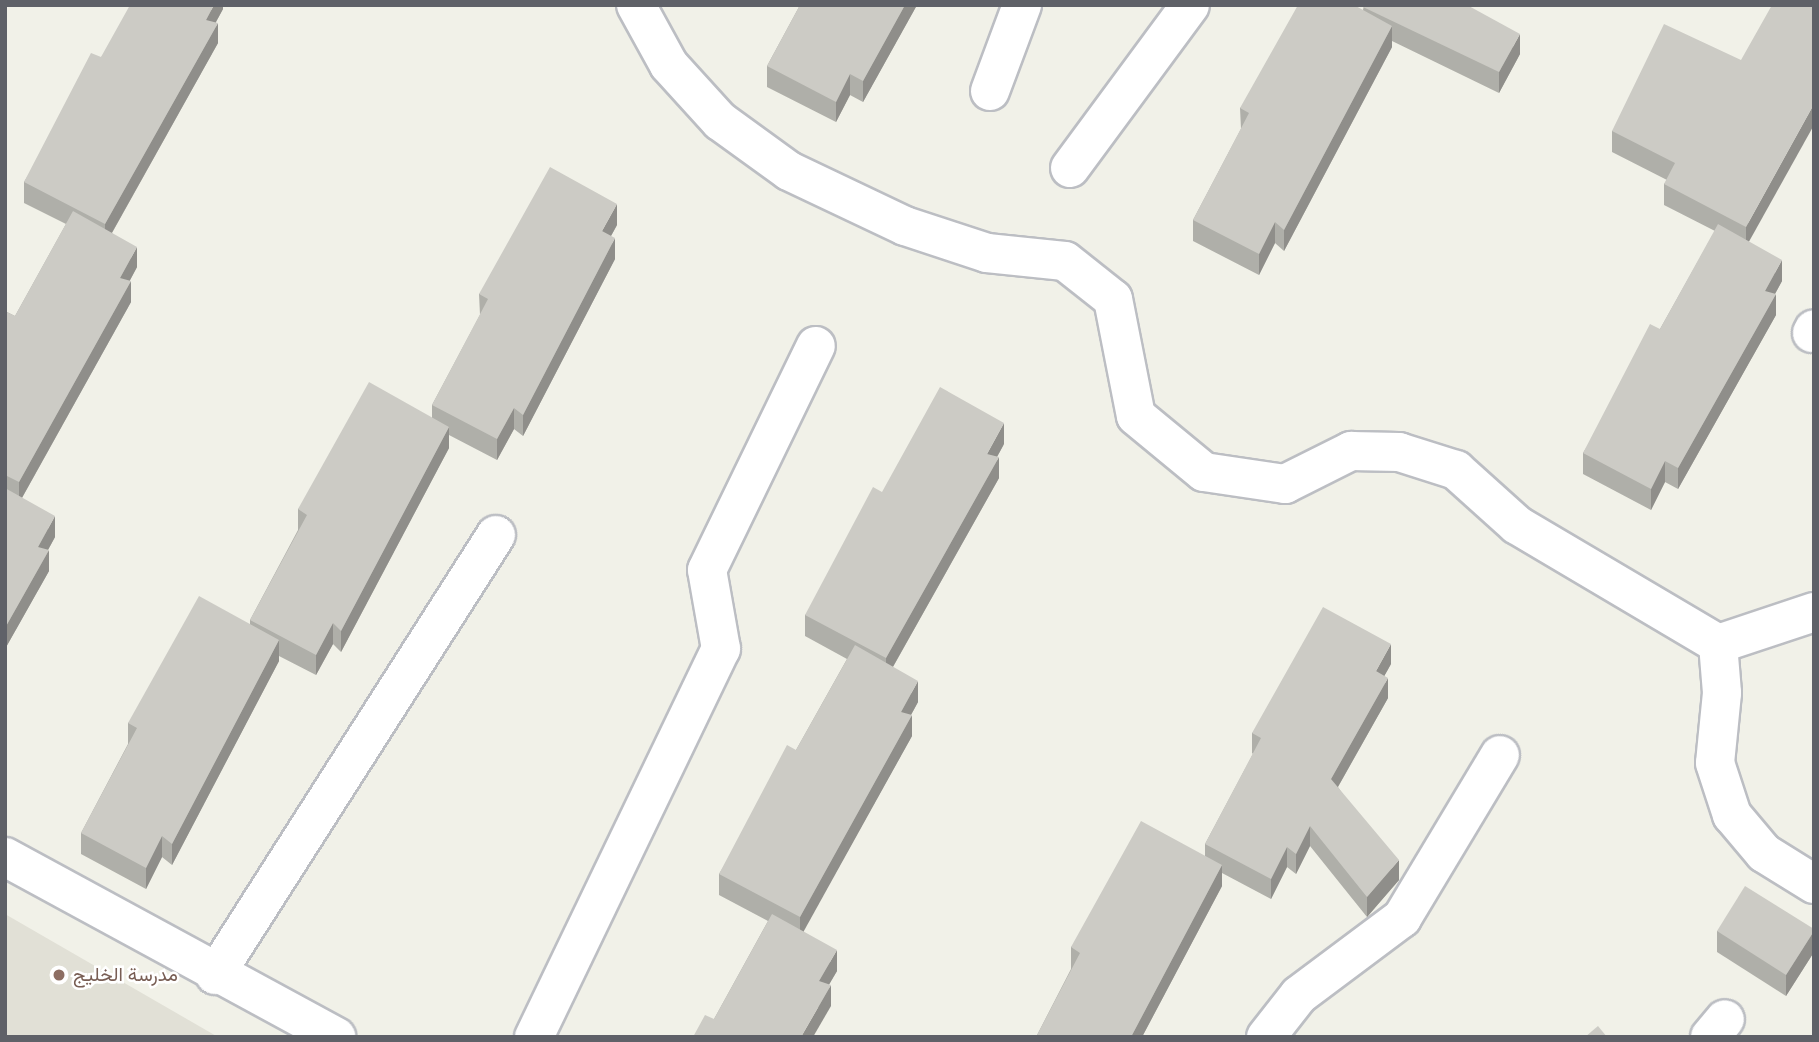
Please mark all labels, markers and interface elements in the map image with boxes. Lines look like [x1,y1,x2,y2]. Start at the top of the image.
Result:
place label: مدرسة الخليج [73,964,178,986]
marker: مدرسة الخليج [51,967,67,983]

